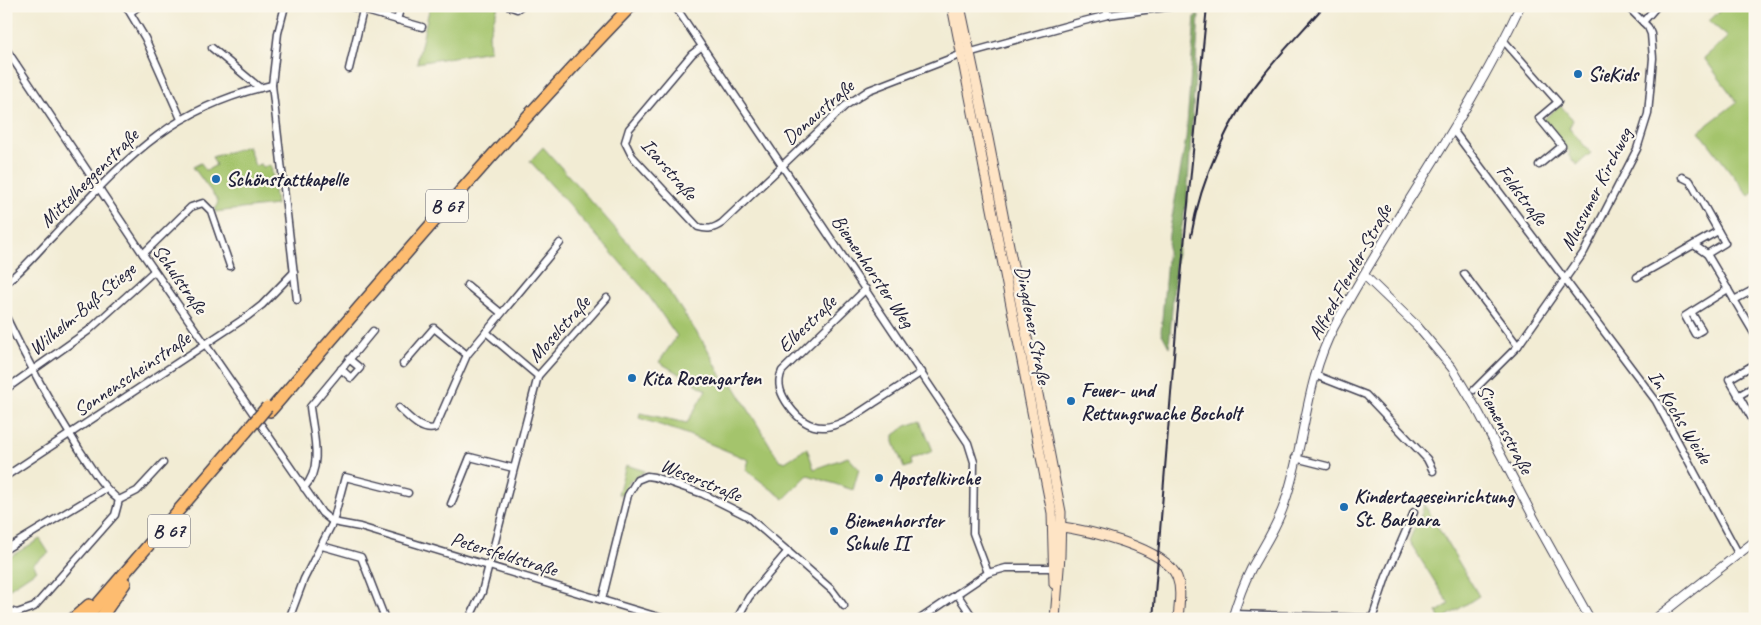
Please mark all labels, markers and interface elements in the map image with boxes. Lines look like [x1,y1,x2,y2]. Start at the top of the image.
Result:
place label: SieKids [1588,62,1640,87]
marker: SieKids [1572,68,1584,80]
street label: Donaustraße [777,73,860,150]
street label: Mittelheggenstraße [34,122,145,233]
street label: Mussumer Kirchweg [1554,122,1638,254]
street label: Isarstraße [635,133,704,206]
street label: Feldstraße [1491,160,1554,232]
place label: Schönstattkapelle [226,167,350,192]
marker: Schönstattkapelle [210,173,222,185]
road number: B 67 [426,190,468,222]
street label: Alfred-Flender-Straße [1302,199,1398,344]
street label: Biemenhorster Weg [826,210,921,334]
street label: Schulstraße [147,239,214,320]
street label: Wilhelm-Buß-Stiege [23,256,142,361]
street label: Dingdener Straße [1009,264,1057,388]
street label: Moselstraße [522,289,597,368]
street label: Elbestraße [772,289,843,358]
street label: Sonnenscheinstraße [69,325,196,422]
place label: Kita Rosengarten [642,366,762,391]
street label: In Kochs Weide [1642,366,1718,469]
marker: Kita Rosengarten [626,372,638,384]
place label: Feuer- und Rettungswache Bocholt [1081,378,1245,426]
street label: Siemensstraße [1471,380,1540,479]
marker: Feuer- und Rettungswache Bocholt [1065,395,1077,407]
street label: Weserstraße [657,453,746,508]
place label: Apostelkirche [889,466,982,491]
marker: Apostelkirche [873,472,885,484]
place label: Kindertageseinrichtung St. Barbara [1354,484,1516,532]
marker: Kindertageseinrichtung St. Barbara [1338,501,1350,513]
place label: Biemenhorster Schule II [844,508,946,556]
road number: B 67 [148,514,190,548]
marker: Biemenhorster Schule II [828,525,840,537]
street label: Petersfeldstraße [448,526,562,582]

